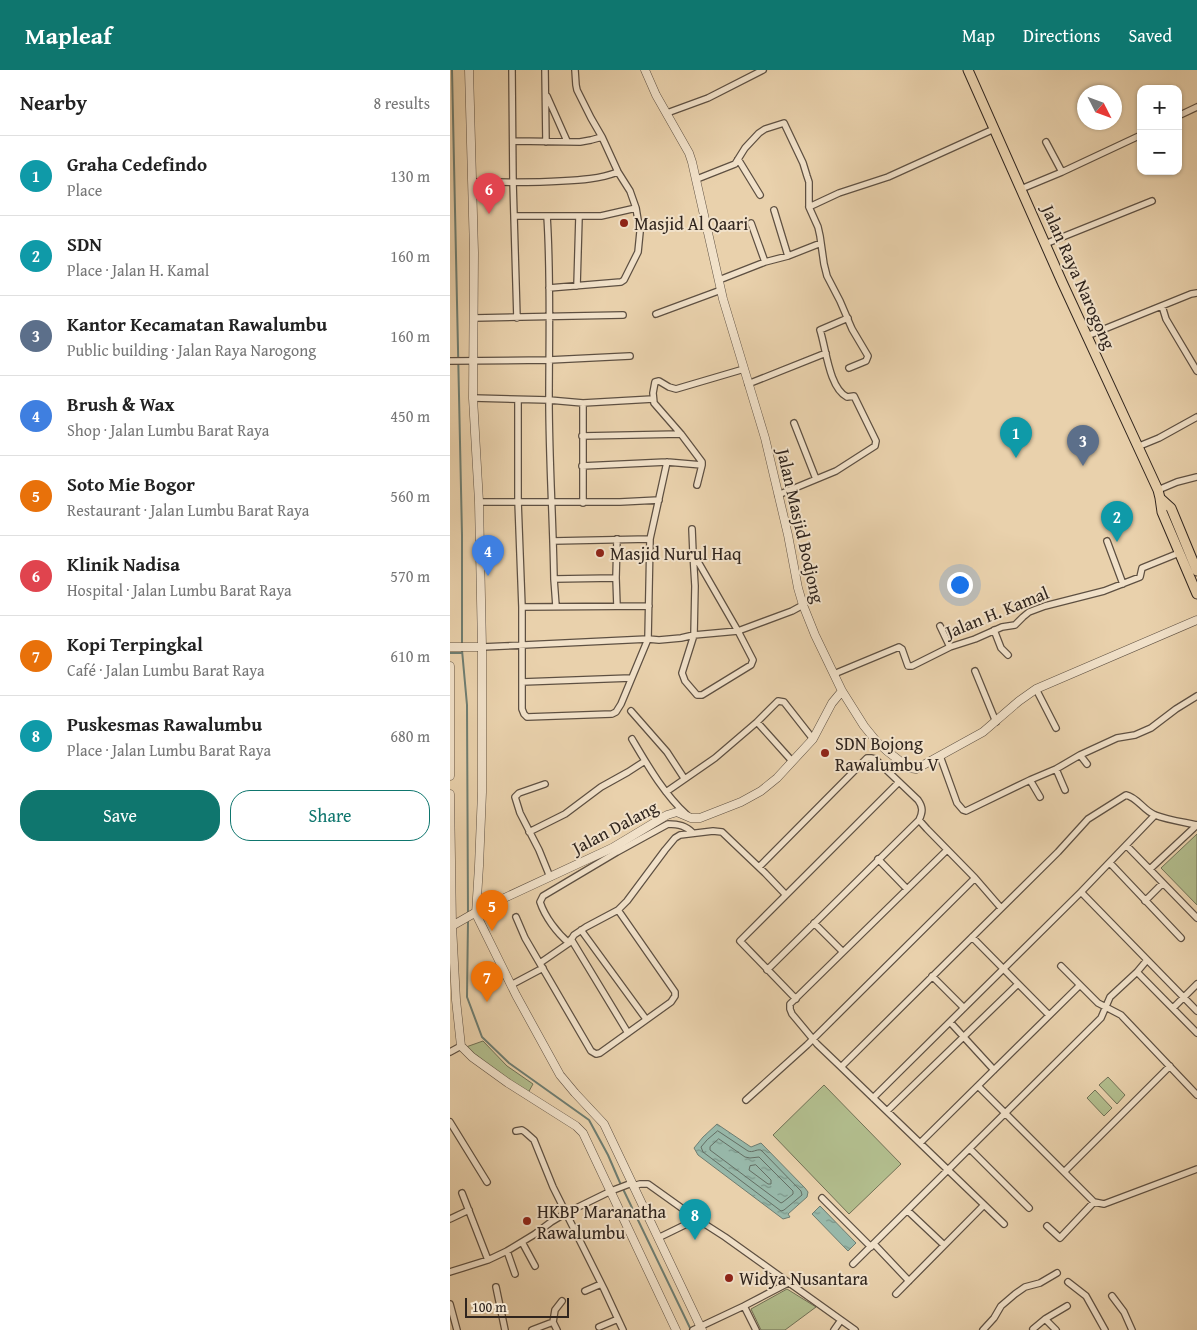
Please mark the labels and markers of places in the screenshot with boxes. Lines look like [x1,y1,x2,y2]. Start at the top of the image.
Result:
pin: 6 [473,173,505,214]
place label: Masjid Al Qaari [634,210,748,237]
marker: Masjid Al Qaari [618,217,630,229]
pin: 1 [1000,417,1032,458]
pin: 3 [1067,425,1099,466]
pin: 2 [1101,501,1133,542]
pin: 4 [472,535,504,576]
place label: Masjid Nurul Haq [610,540,742,567]
marker: Masjid Nurul Haq [594,547,606,559]
place label: SDN Bojong Rawalumbu V [835,730,939,778]
marker: SDN Bojong Rawalumbu V [819,747,831,759]
pin: 5 [476,890,508,931]
pin: 7 [471,961,503,1002]
place label: HKBP Maranatha Rawalumbu [537,1198,667,1246]
pin: 8 [679,1199,711,1240]
marker: HKBP Maranatha Rawalumbu [521,1215,533,1227]
place label: Widya Nusantara [739,1265,868,1292]
marker: Widya Nusantara [723,1272,735,1284]

